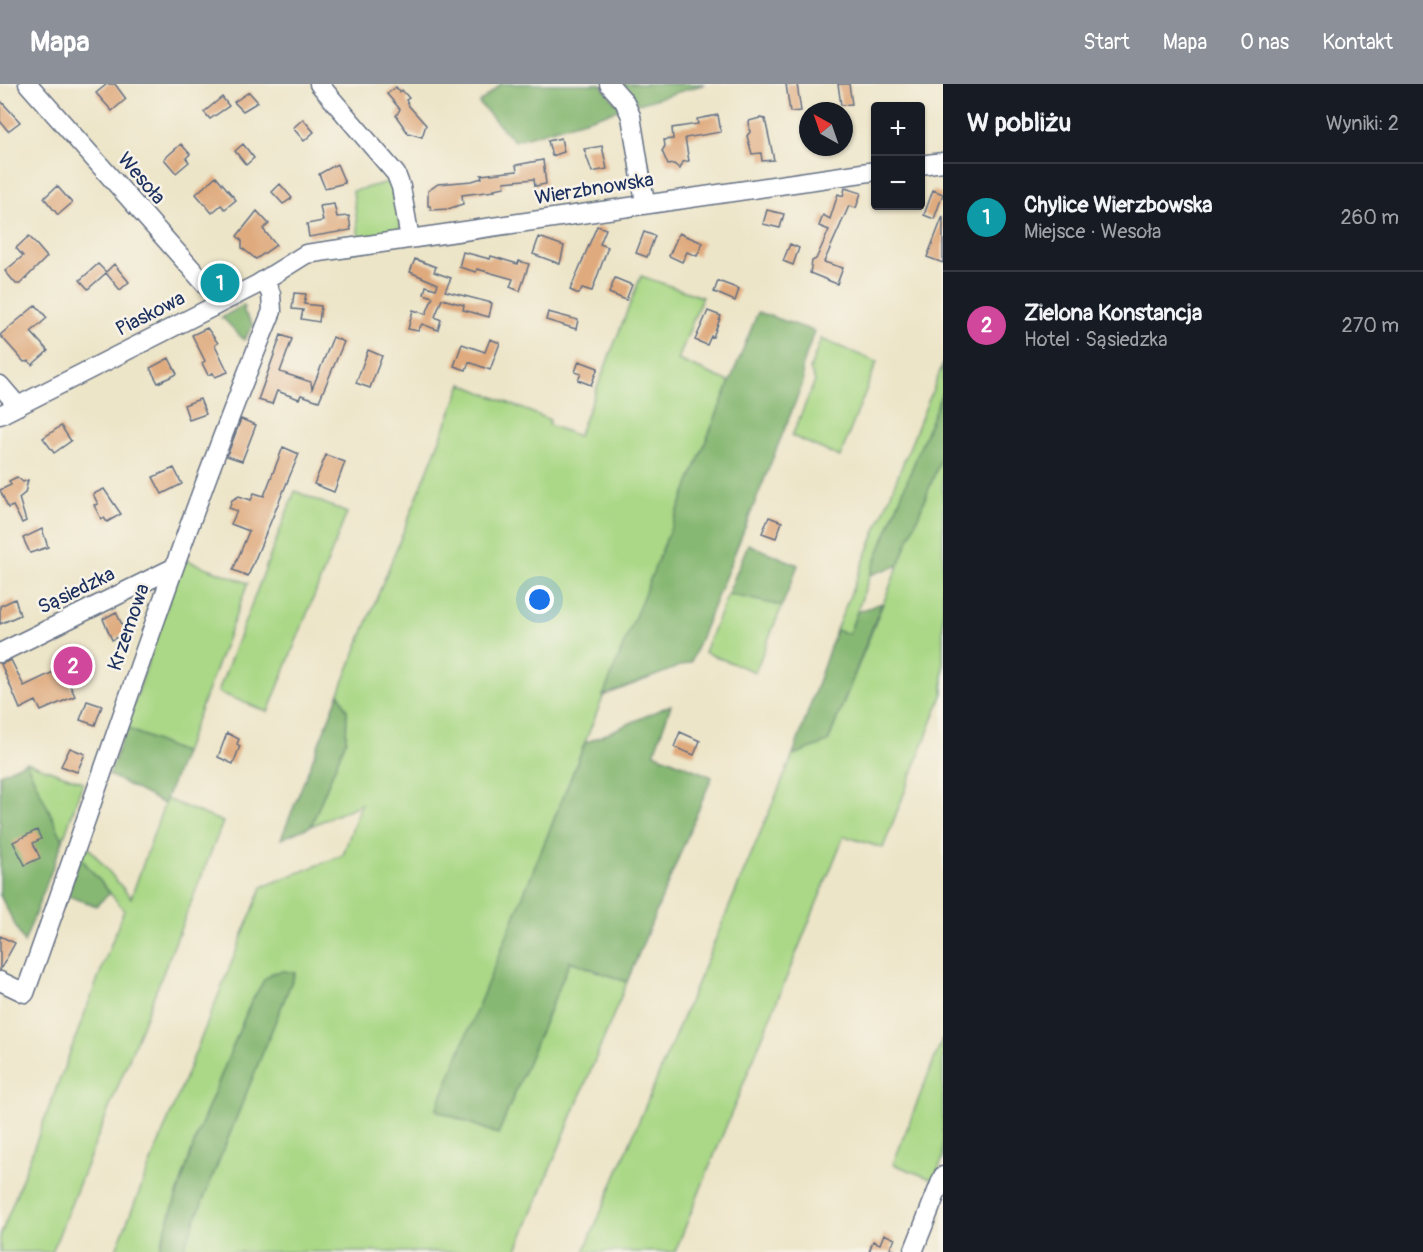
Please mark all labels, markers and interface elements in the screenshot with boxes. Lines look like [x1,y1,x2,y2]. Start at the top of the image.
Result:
text: Mapa [30,25,89,60]
text: Start [1083,29,1130,56]
text: Mapa [1163,29,1207,56]
text: O nas [1240,29,1289,56]
text: Kontakt [1322,29,1393,56]
north arrow [799,102,853,156]
map controls [871,102,925,210]
button: + [871,102,925,156]
text: W pobliżu [967,107,1071,139]
text: Wyniki: 2 [1326,111,1399,136]
street label: Wesoła [112,147,171,210]
button: − [871,156,925,210]
street label: Wierzbnowska [533,167,655,210]
text: Chylice Wierzbowska [1024,191,1213,219]
text: 1 [983,205,990,230]
text: 260 m [1340,205,1399,230]
text: Miejsce · Wesoła [1024,219,1161,244]
pin: 1 [200,260,240,306]
street label: Piaskowa [111,285,189,342]
text: Zielona Konstancja [1024,299,1202,327]
text: 2 [981,313,992,338]
text: 270 m [1341,313,1399,338]
text: Hotel · Sąsiedzka [1024,327,1167,352]
street label: Sąsiedzka [34,561,119,620]
street label: Krzemowa [102,580,155,674]
your location [525,585,554,614]
pin: 2 [54,644,92,688]

